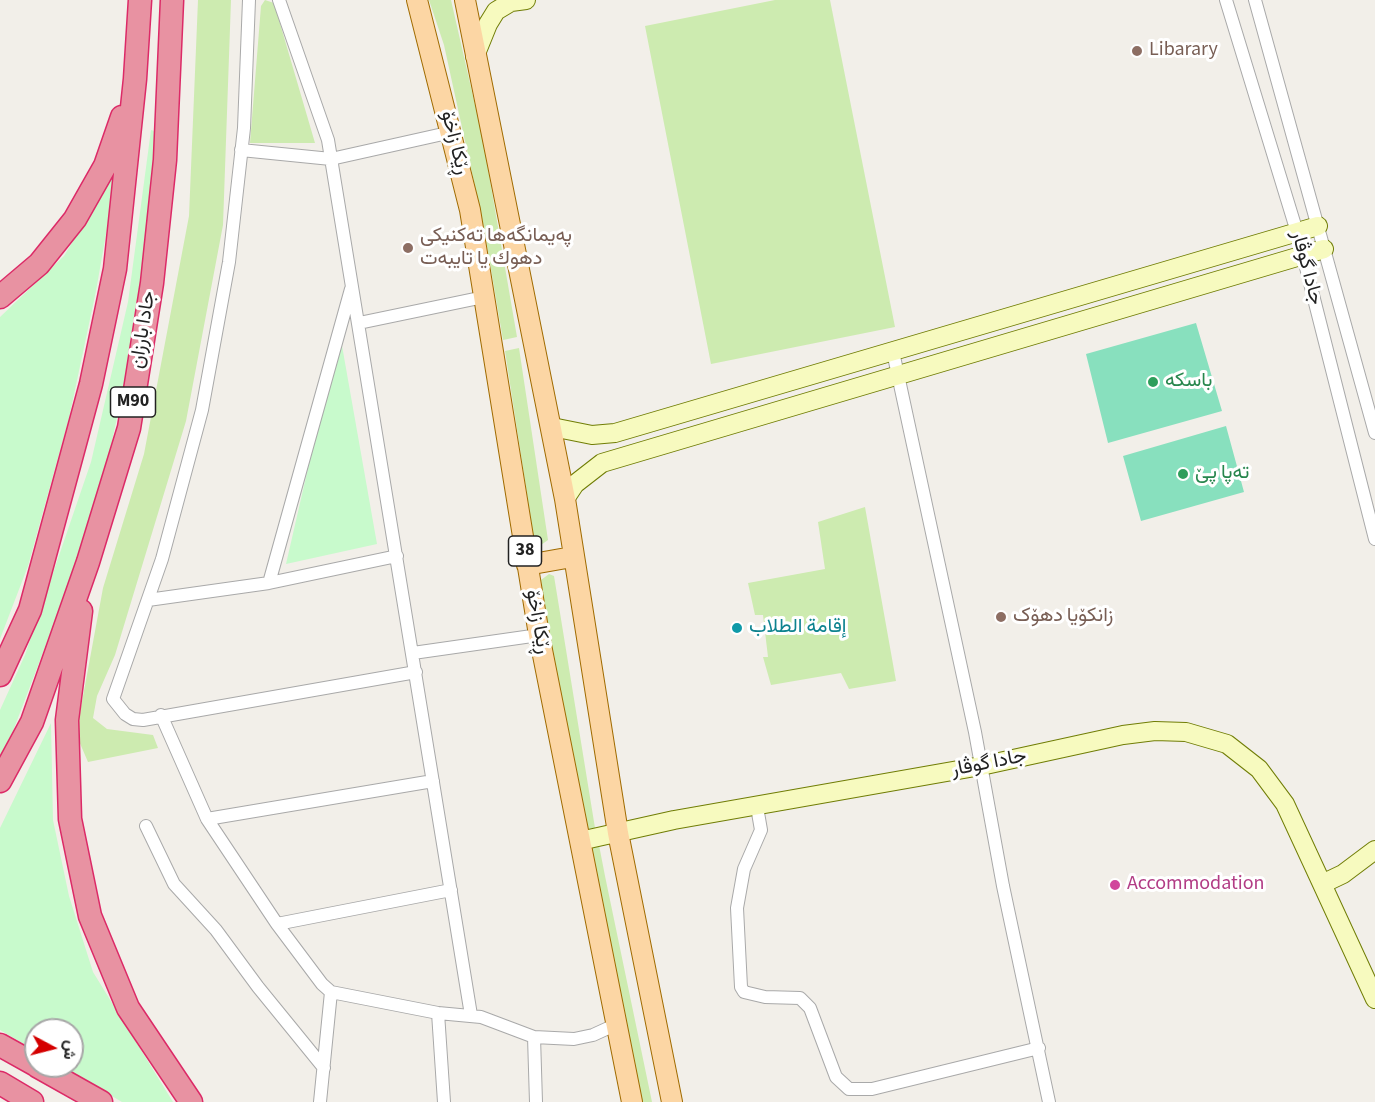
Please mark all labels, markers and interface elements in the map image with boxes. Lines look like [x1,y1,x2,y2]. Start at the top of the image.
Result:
place label: Libarary [1149,39,1218,63]
marker: Libarary [1130,44,1144,58]
street label: ڕێکا زاخۆ [435,109,473,177]
place label: پەیمانگەها تەکنیکی دهوك یا تایبەت [420,225,572,272]
street label: جادا گوڤار [1285,228,1327,308]
marker: پەیمانگەها تەکنیکی دهوك یا تایبەت [401,241,415,255]
street label: جادا بارزان [126,290,162,370]
place label: باسکە [1165,370,1212,394]
marker: باسکە [1146,375,1160,389]
road number: M90 [110,387,156,417]
place label: تەپا پێ [1195,462,1249,486]
marker: تەپا پێ [1176,467,1190,481]
road number: 38 [508,536,542,566]
street label: ڕێکا زاخۆ [520,588,554,656]
place label: زانکۆیا دهۆک [1013,605,1113,629]
marker: زانکۆیا دهۆک [994,610,1008,624]
place label: إقامة الطلاب [749,616,846,640]
marker: إقامة الطلاب [730,621,744,635]
street label: جادا گوڤار [949,745,1029,783]
place label: Accommodation [1127,873,1264,897]
marker: Accommodation [1108,878,1122,892]
north arrow [24,1018,84,1078]
text: ش [58,1039,82,1061]

